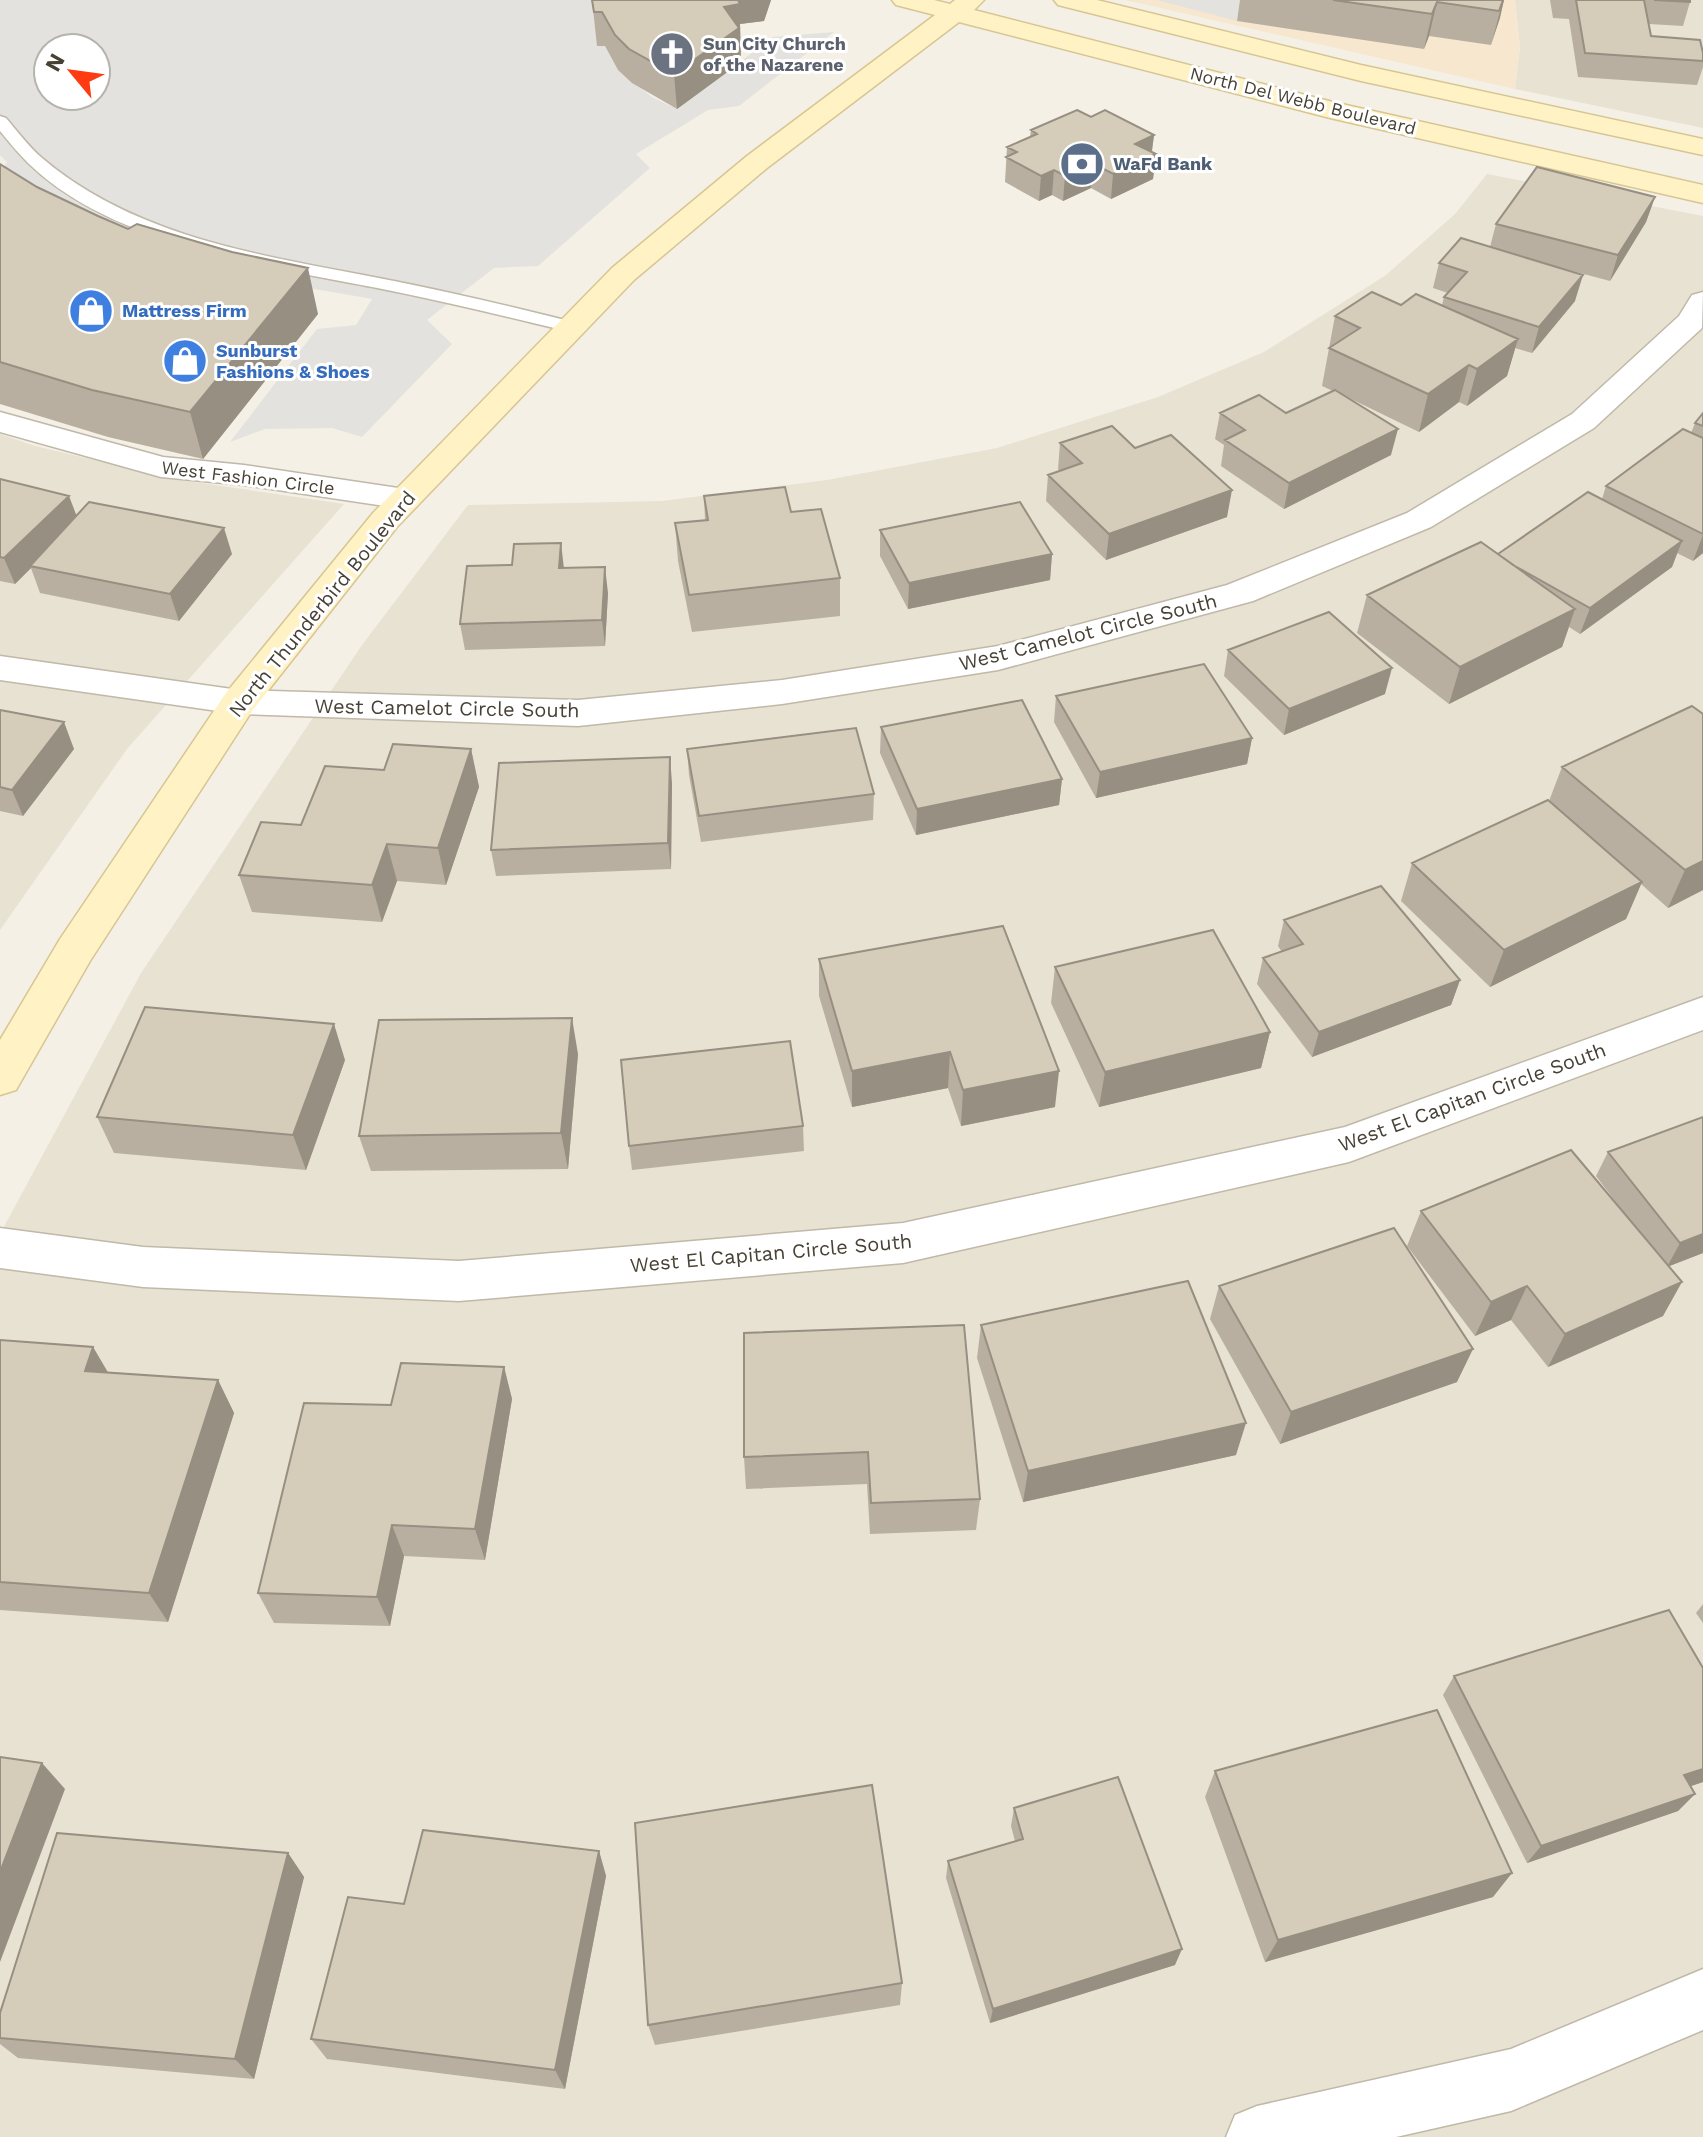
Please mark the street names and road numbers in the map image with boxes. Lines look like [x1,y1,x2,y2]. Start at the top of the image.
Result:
street label: North Del Webb Boulevard [1188,62,1418,139]
street label: West Fashion Circle [160,456,336,499]
street label: North Thunderbird Boulevard [223,486,421,722]
street label: West Camelot Circle South [956,588,1220,676]
street label: West Camelot Circle South [314,694,580,722]
street label: West El Capitan Circle South [1335,1037,1609,1157]
street label: West El Capitan Circle South [629,1229,913,1277]

